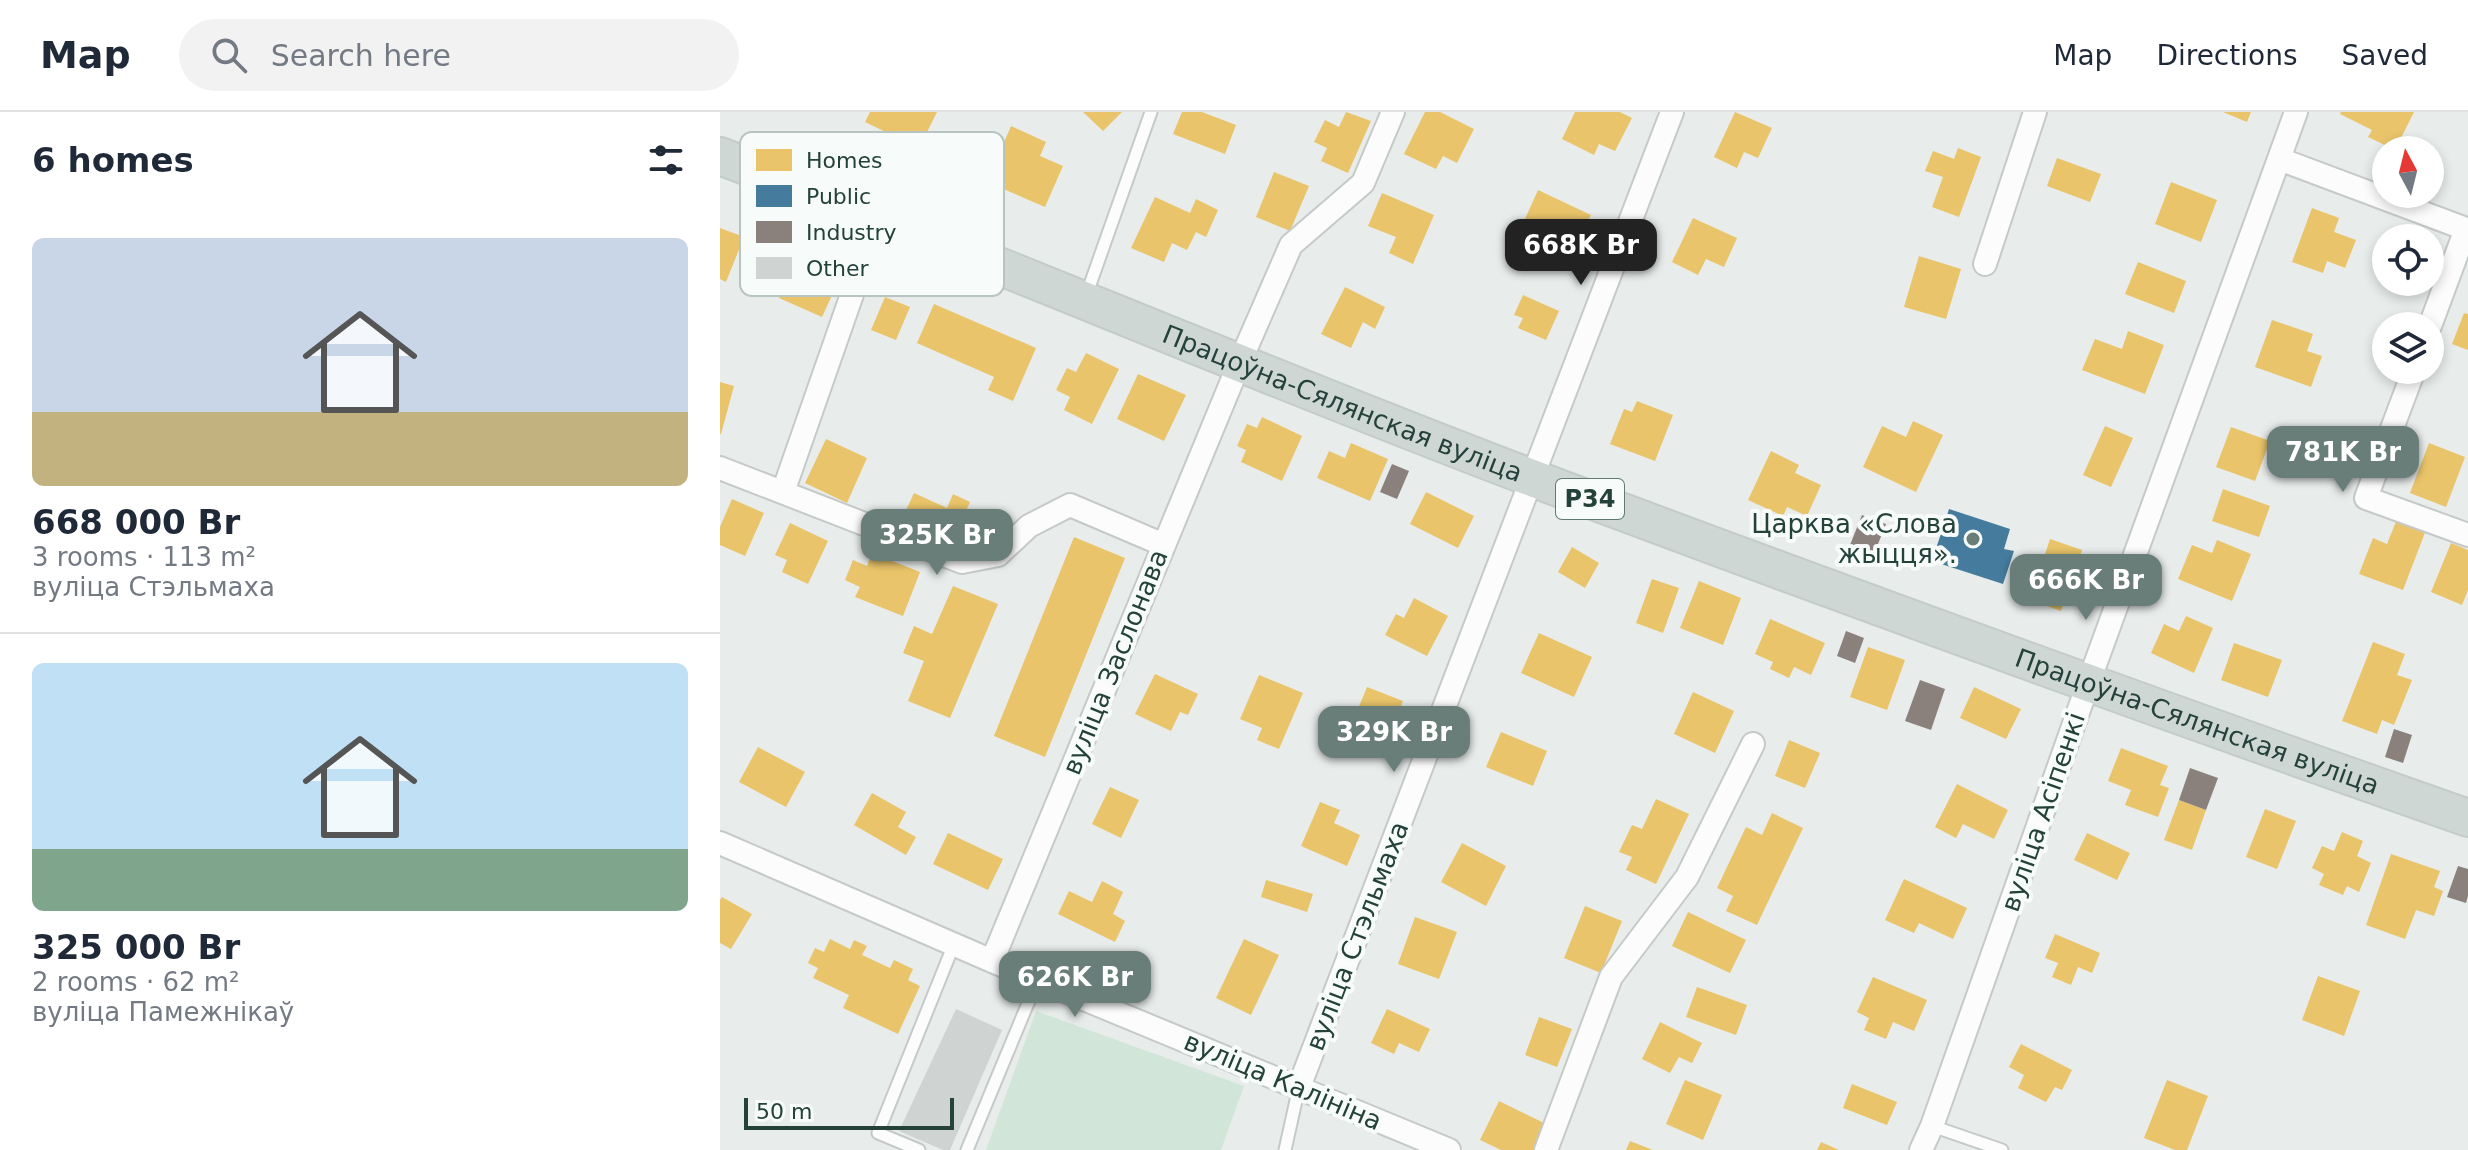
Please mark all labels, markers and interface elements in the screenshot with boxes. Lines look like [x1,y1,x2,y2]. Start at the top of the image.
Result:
search box [179,19,739,91]
text: Map [40,33,131,77]
icon: search [207,33,251,77]
text: Search here [271,38,451,73]
text: Map [2053,39,2112,72]
text: Directions [2156,39,2297,72]
text: Saved [2341,39,2428,72]
legend [740,132,1004,296]
north arrow [2372,136,2444,208]
map controls [2372,136,2444,384]
icon: filters [644,138,688,182]
text: 6 homes [32,140,194,180]
text: Homes [806,148,882,173]
text: Public [806,184,871,209]
pin: 668K Br [1507,219,1655,287]
text: Industry [806,220,897,245]
button: locate [2372,224,2444,296]
text: 668K Br [1523,230,1639,260]
text: Other [806,256,869,281]
icon: home [288,290,432,434]
button: layers [2372,312,2444,384]
street label: Працоўна-Сялянская вуліца [1158,319,1527,488]
pin: 781K Br [2269,426,2417,494]
text: 781K Br [2285,437,2401,467]
road number: Р34 [1556,479,1624,519]
text: 668 000 Br [32,502,240,542]
pin: 325K Br [863,509,1011,577]
place label: Царква «Слова жыцця». [1751,509,1957,569]
text: 325K Br [879,520,995,550]
marker: Царква «Слова жыцця». [1964,530,1982,548]
text: 3 rooms · 113 m² [32,542,256,572]
street label: вуліца Заслонава [1056,545,1174,779]
pin: 666K Br [2012,554,2160,622]
text: 666K Br [2028,565,2144,595]
text: вуліца Стэльмаха [32,572,275,602]
street label: Працоўна-Сялянская вуліца [2011,643,2383,801]
pin: 329K Br [1320,706,1468,774]
street label: вуліца Асіпенкі [1995,708,2091,916]
icon: home [288,715,432,859]
text: 329K Br [1336,717,1452,747]
street label: вуліца Стэльмаха [1299,817,1415,1055]
text: 325 000 Br [32,927,240,967]
pin: 626K Br [1001,951,1149,1019]
text: 626K Br [1017,962,1133,992]
text: 2 rooms · 62 m² [32,967,240,997]
text: вуліца Памежнікаў [32,997,294,1027]
street label: вуліца Калініна [1180,1026,1386,1136]
scale bar [744,1094,954,1130]
text: 50 m [756,1099,812,1124]

